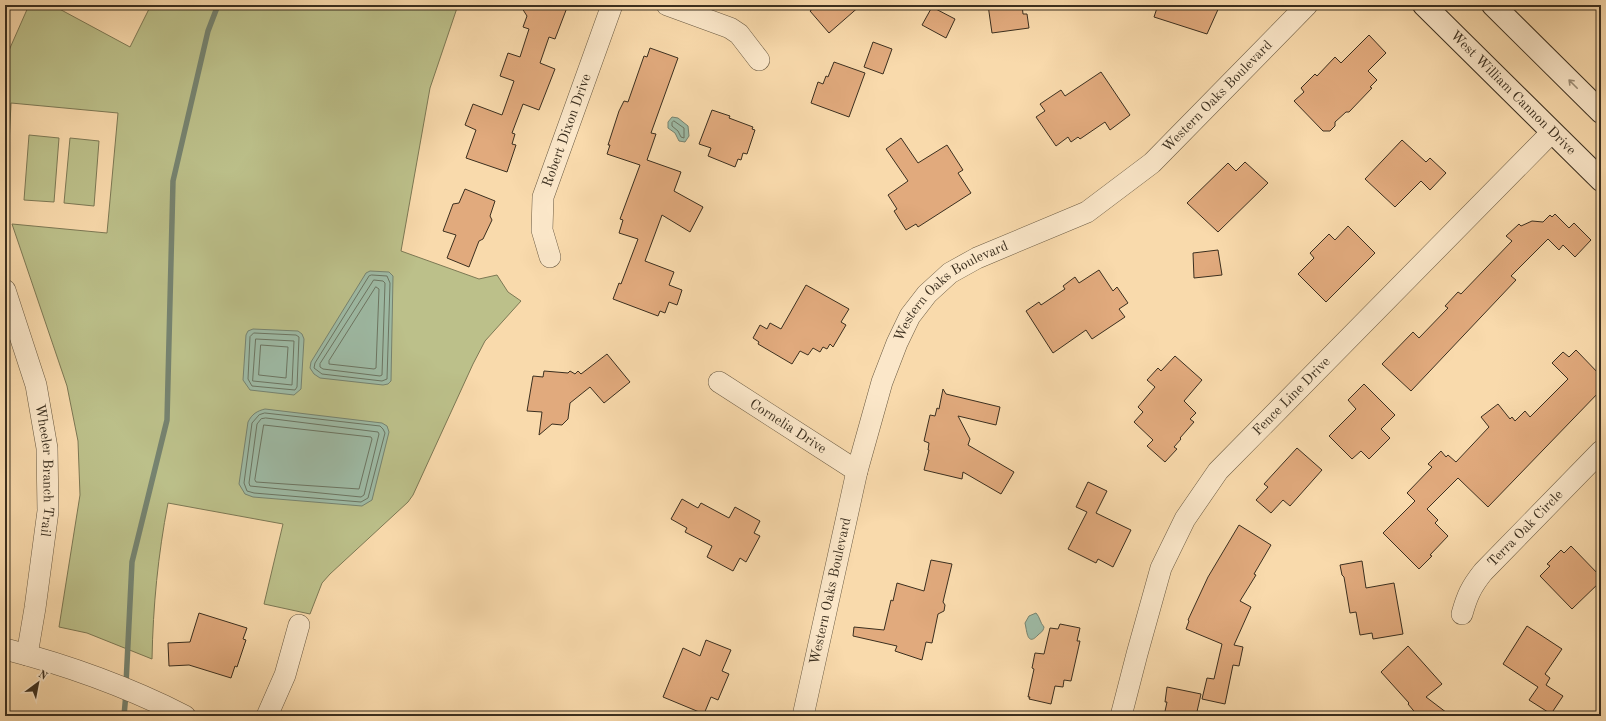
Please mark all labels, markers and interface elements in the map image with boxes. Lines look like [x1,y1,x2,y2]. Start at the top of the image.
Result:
street label: West William Cannon Drive [1448,28,1578,158]
street label: Western Oaks Boulevard [1160,38,1275,155]
street label: Robert Dixon Drive [540,72,594,189]
one-way arrow [1568,80,1578,89]
street label: Western Oaks Boulevard [892,239,1010,343]
street label: Fence Line Drive [1250,354,1333,438]
street label: Cornelia Drive [747,397,829,456]
street label: Wheeler Branch Trail [32,403,56,538]
street label: Terra Oak Circle [1485,488,1566,570]
street label: Western Oaks Boulevard [808,516,854,666]
north arrow [18,663,58,703]
text: N [36,669,49,683]

